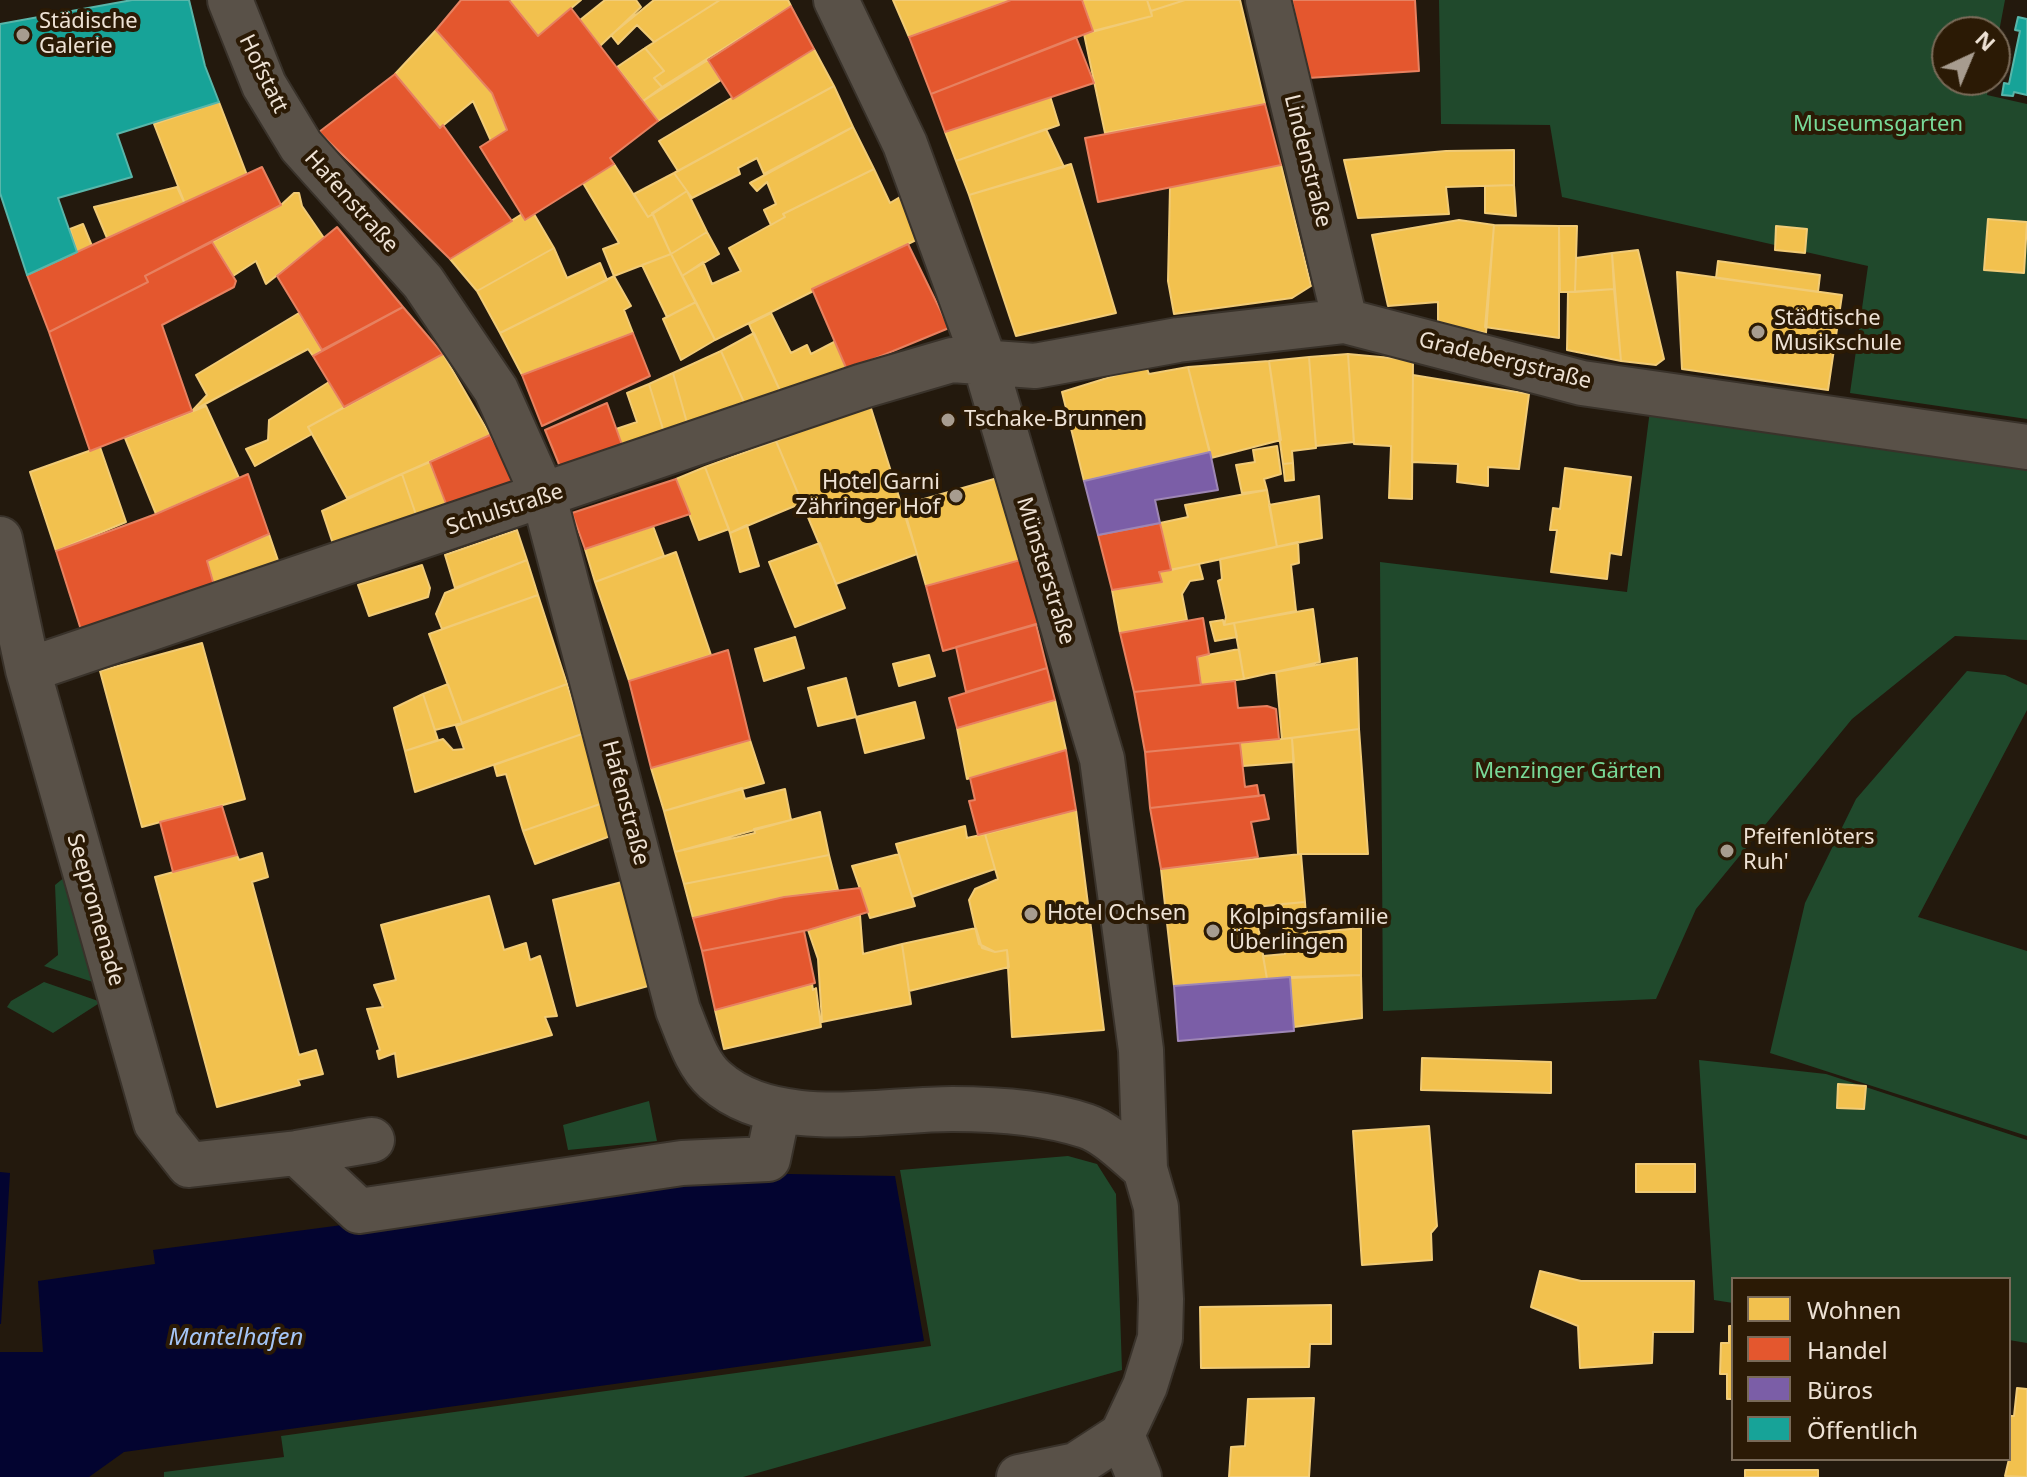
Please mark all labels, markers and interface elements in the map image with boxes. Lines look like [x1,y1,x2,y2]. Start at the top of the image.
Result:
place label: Städische Galerie [39,9,138,60]
north arrow [1931,16,2011,96]
text: N [1969,23,2003,57]
marker: Städische Galerie [14,26,32,44]
street label: Hofstatt [233,31,293,117]
street label: Lindenstraße [1278,92,1336,230]
park label: Museumsgarten [1793,112,1963,138]
street label: Hafenstraße [298,146,404,258]
place label: Städtische Musikschule [1774,306,1902,358]
marker: Städtische Musikschule [1749,323,1767,341]
street label: Gradebergstraße [1416,327,1594,395]
place label: Tschake-Brunnen [964,407,1143,433]
marker: Tschake-Brunnen [939,411,957,429]
place label: Hotel Garni Zähringer Hof [795,470,940,522]
street label: Schulstraße [443,479,567,541]
marker: Hotel Garni Zähringer Hof [947,487,965,505]
street label: Münsterstraße [1010,494,1080,648]
street label: Hafenstraße [596,738,654,868]
park label: Menzinger Gärten [1474,759,1662,785]
place label: Pfeifenlöters Ruh' [1743,825,1874,876]
street label: Seepromenade [61,831,129,989]
marker: Pfeifenlöters Ruh' [1718,842,1736,860]
place label: Hotel Ochsen [1047,901,1186,927]
marker: Hotel Ochsen [1022,905,1040,923]
place label: Kolpingsfamilie Überlingen [1229,905,1388,956]
marker: Kolpingsfamilie Überlingen [1204,922,1222,940]
legend [1731,1277,2011,1461]
text: Wohnen [1807,1293,1901,1326]
water label: Mantelhafen [169,1324,303,1352]
text: Handel [1807,1333,1888,1366]
text: Büros [1807,1373,1873,1406]
text: Öffentlich [1807,1413,1918,1446]

